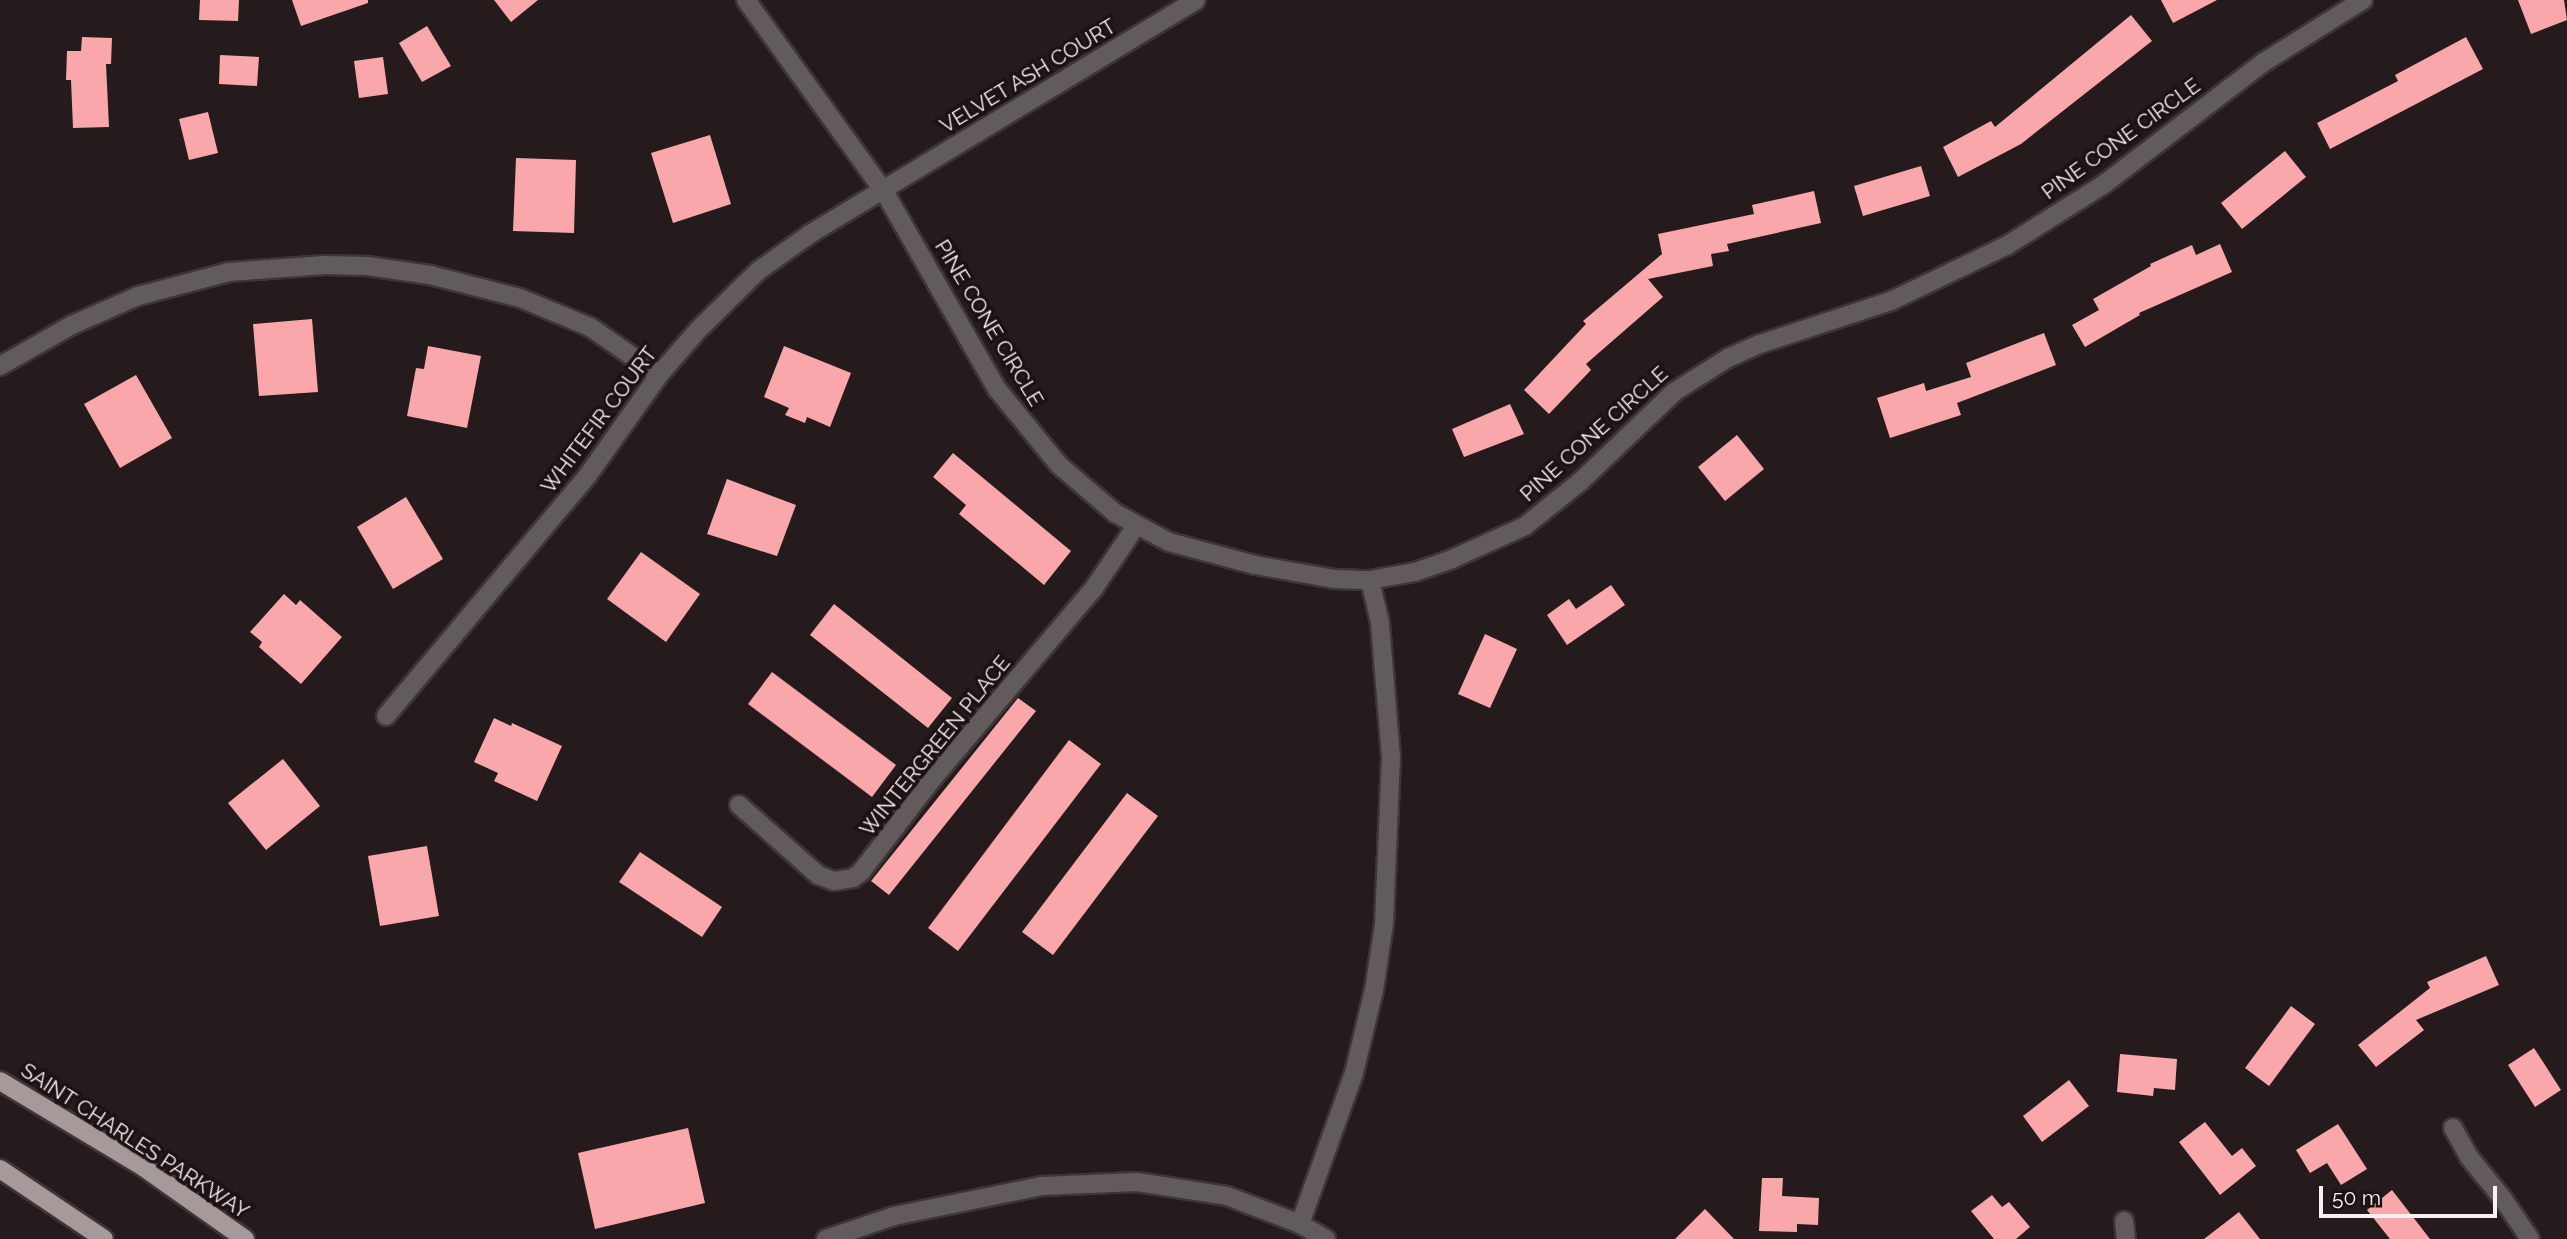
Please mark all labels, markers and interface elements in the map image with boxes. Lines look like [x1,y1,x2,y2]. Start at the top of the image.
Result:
street label: VELVET ASH COURT [935,13,1121,139]
street label: PINE CONE CIRCLE [2037,73,2205,205]
street label: PINE CONE CIRCLE [929,235,1049,411]
street label: WHITEFIR COURT [536,342,662,498]
street label: PINE CONE CIRCLE [1515,361,1673,507]
street label: WINTERGREEN PLACE [854,651,1016,841]
street label: SAINT CHARLES PARKWAY [16,1058,254,1224]
scale bar [2322,1172,2500,1216]
text: 50 m [2332,1185,2381,1210]

